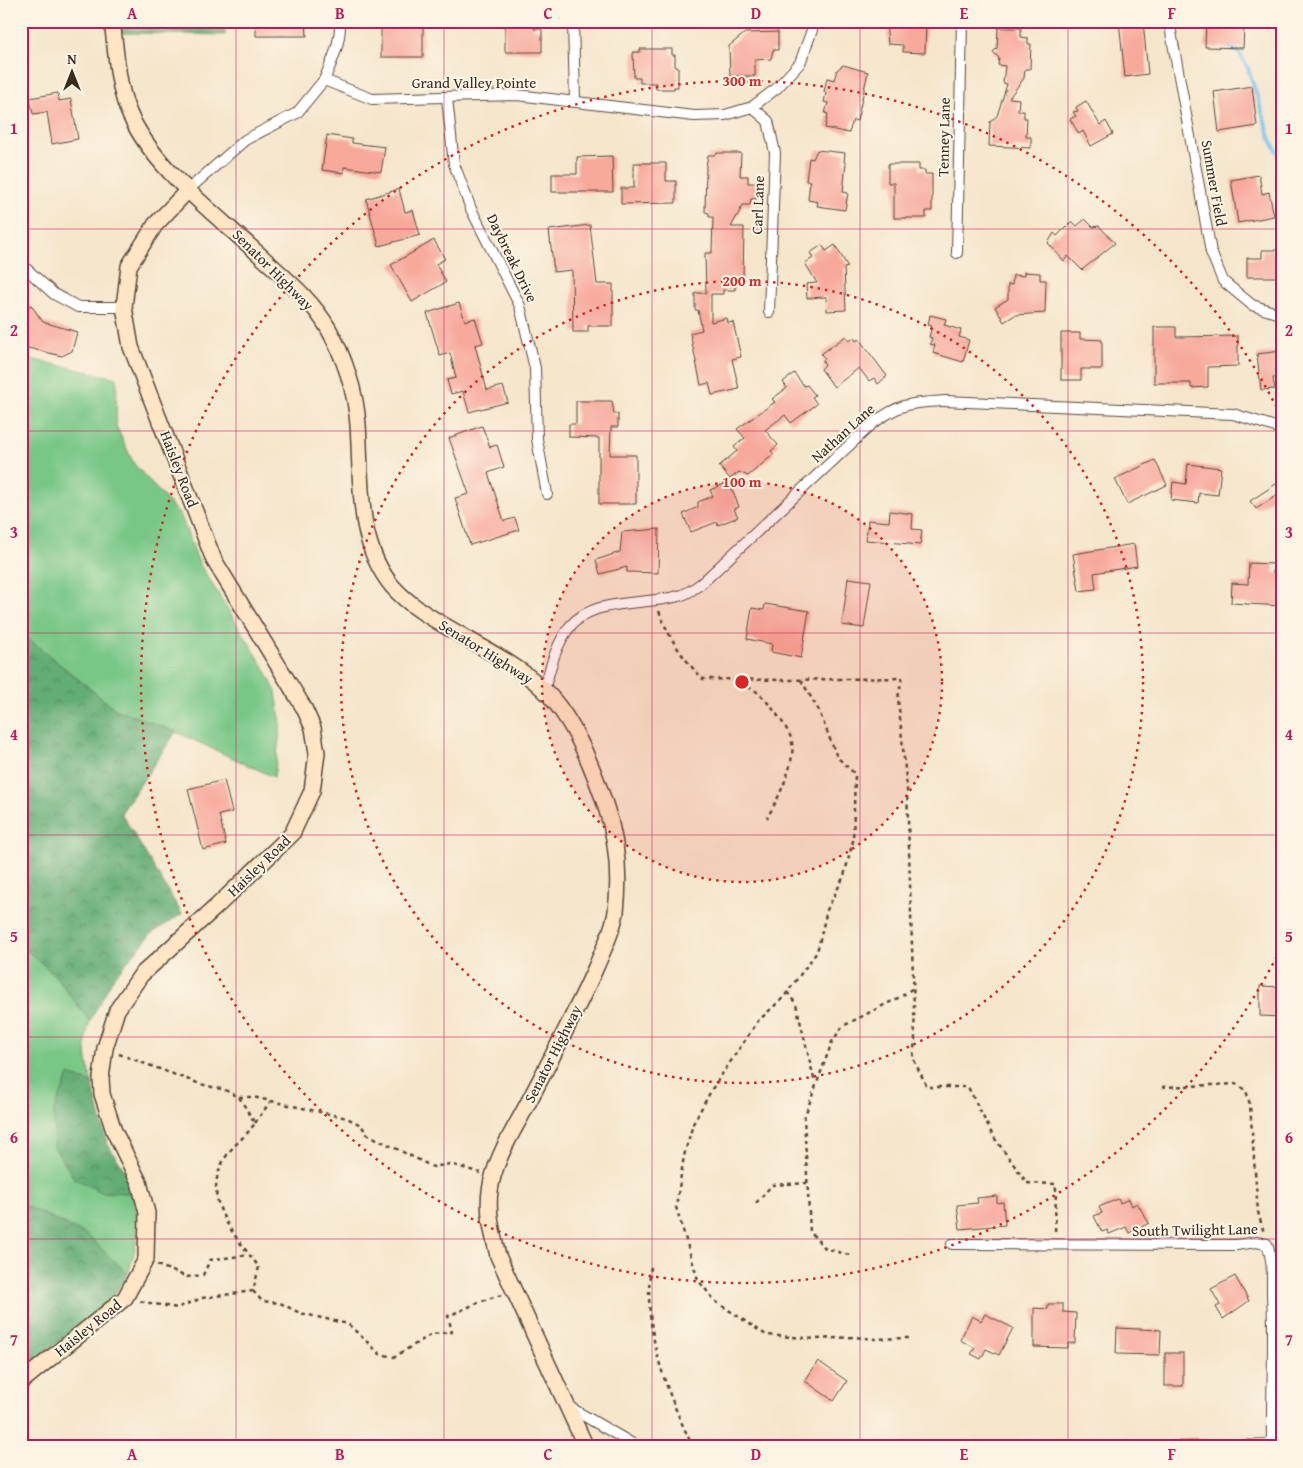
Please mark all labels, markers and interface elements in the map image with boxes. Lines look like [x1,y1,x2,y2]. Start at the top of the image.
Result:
text: A [127,1,138,25]
text: B [335,1,345,25]
text: C [543,1,553,25]
text: D [751,1,761,25]
text: E [960,1,969,25]
text: F [1168,1,1176,25]
north arrow [48,48,98,98]
text: N [67,49,77,69]
text: 300 m [722,70,762,91]
street label: Grand Valley Pointe [412,72,536,93]
street label: Tenney Lane [932,97,955,177]
text: 1 [10,116,18,140]
text: 1 [1285,116,1293,140]
street label: Summer Field [1197,138,1232,228]
street label: Carl Lane [746,175,769,235]
street label: Daybreak Drive [482,210,543,306]
street label: Senator Highway [228,224,319,315]
text: 200 m [722,270,762,291]
text: 2 [10,318,18,342]
text: 2 [1285,318,1293,342]
street label: Nathan Lane [806,398,879,467]
street label: Haisley Road [155,427,204,510]
text: 100 m [722,471,762,492]
text: 3 [10,520,18,544]
text: 3 [1285,520,1293,544]
street label: Senator Highway [435,614,538,689]
centre of rings [733,673,751,691]
text: 4 [10,722,18,746]
text: 4 [1285,722,1293,746]
street label: Haisley Road [222,830,295,901]
text: 5 [10,924,18,948]
text: 5 [1285,924,1293,948]
street label: Senator Highway [519,1001,587,1106]
text: 6 [10,1125,18,1149]
text: 6 [1285,1125,1293,1149]
street label: South Twilight Lane [1132,1218,1258,1241]
street label: Haisley Road [50,1294,126,1361]
text: 7 [10,1327,18,1351]
text: 7 [1285,1327,1293,1351]
text: A [127,1442,138,1466]
text: B [335,1442,345,1466]
text: C [543,1442,553,1466]
text: D [751,1442,761,1466]
text: E [960,1442,969,1466]
text: F [1168,1442,1176,1466]

